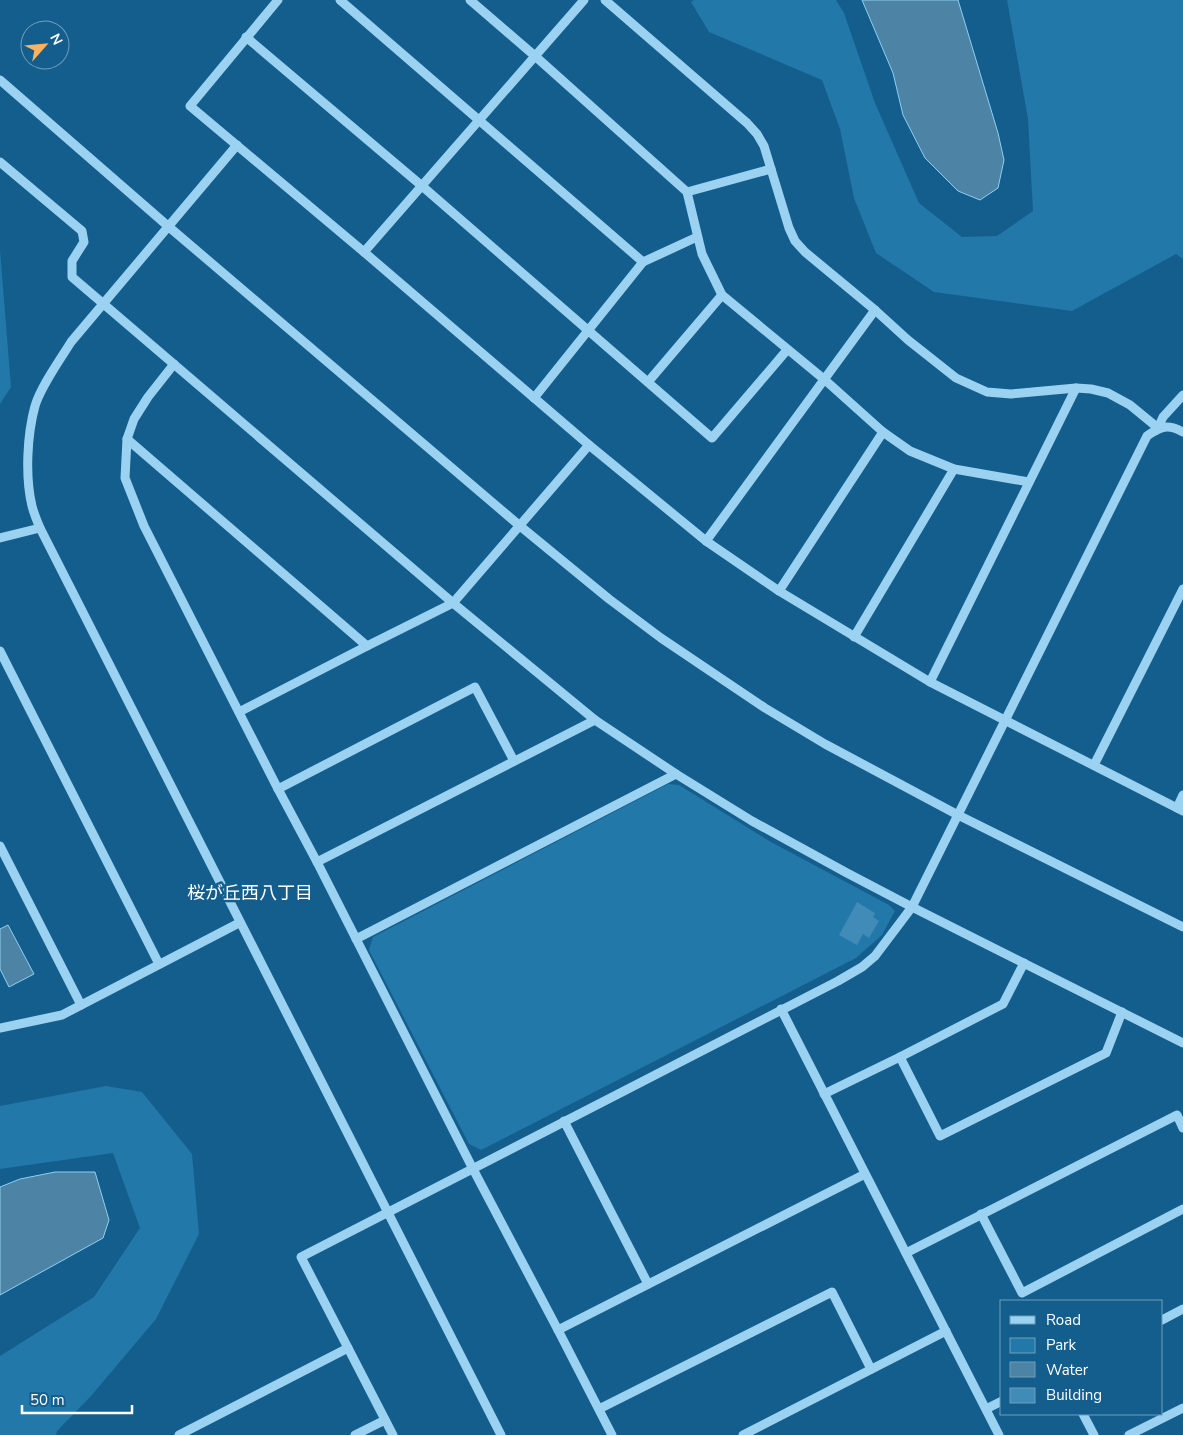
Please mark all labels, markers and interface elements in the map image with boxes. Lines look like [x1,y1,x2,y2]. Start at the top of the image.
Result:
north arrow [20,20,70,70]
text: N [45,30,67,48]
district label: 桜が丘西八丁目 [187,881,313,905]
legend [1000,1300,1163,1415]
text: Road [1046,1310,1081,1330]
text: Park [1046,1335,1076,1355]
text: Water [1046,1360,1089,1380]
scale bar [22,1382,132,1414]
text: Building [1046,1385,1102,1405]
text: 50 m [30,1390,65,1410]

